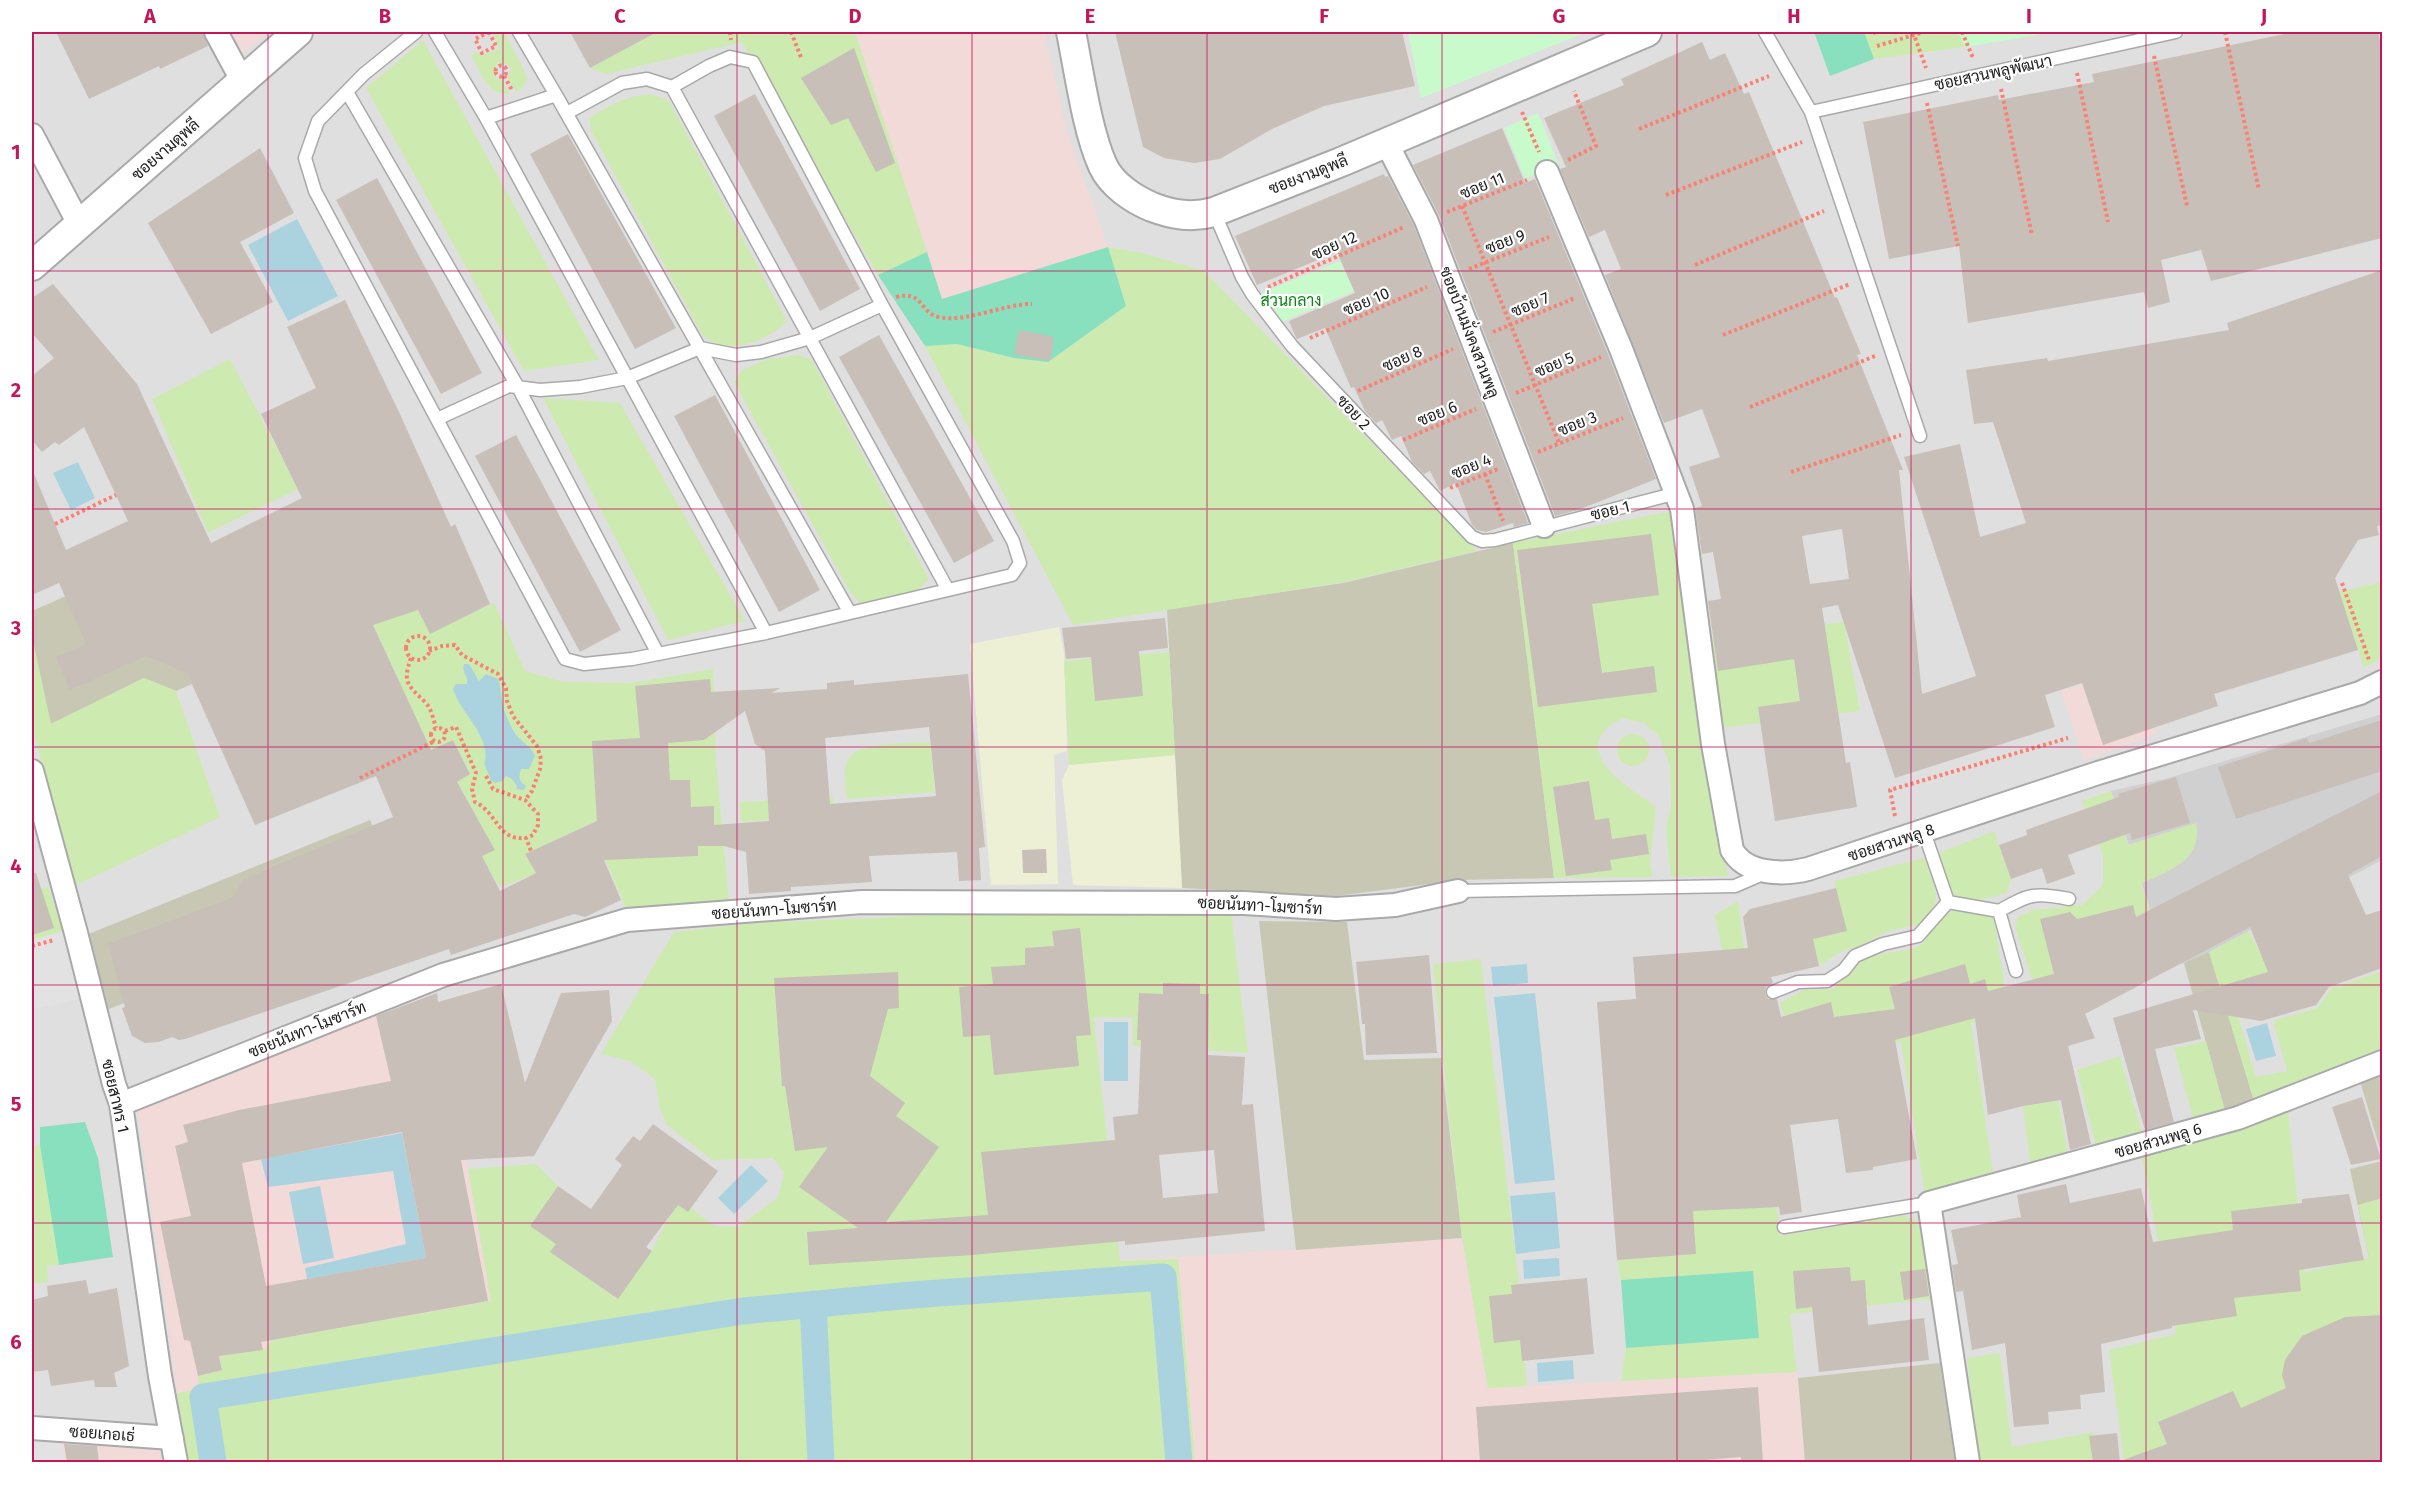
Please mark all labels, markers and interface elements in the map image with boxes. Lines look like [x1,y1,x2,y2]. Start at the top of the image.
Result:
text: A [143,4,157,28]
text: B [379,4,391,28]
text: C [614,4,626,28]
text: D [848,4,862,28]
text: E [1085,4,1095,28]
text: F [1319,4,1329,28]
text: G [1553,4,1565,28]
text: H [1787,4,1801,28]
text: I [2026,4,2032,28]
text: J [2260,4,2267,28]
street label: ซอยสวนพลูพัฒนา [1932,50,2054,96]
street label: ซอยงามดูพลี [126,113,204,185]
text: 1 [11,140,21,164]
street label: ซอยงามดูพลี [1265,149,1351,200]
street label: ซอย 11 [1457,168,1507,203]
street label: ซอย 9 [1483,225,1528,258]
street label: ซอย 12 [1309,227,1360,264]
street label: ซอยบ้านมั่งคงสวนพลู [1434,262,1508,401]
street label: ซอย 10 [1340,283,1392,320]
street label: ซอย 7 [1508,288,1552,321]
park label: ส่วนกลาง [1260,290,1322,310]
street label: ซอย 8 [1379,341,1425,376]
street label: ซอย 5 [1532,348,1577,381]
text: 2 [11,378,21,402]
street label: ซอย 2 [1333,391,1374,434]
street label: ซอย 6 [1415,397,1460,430]
street label: ซอย 3 [1555,407,1600,440]
street label: ซอย 4 [1449,450,1494,483]
street label: ซอย 1 [1589,496,1632,524]
text: 3 [10,616,21,640]
street label: ซอยสวนพลู 8 [1845,819,1938,867]
text: 4 [10,854,22,878]
street label: ซอยนันทา-โมซาร์ท [1197,890,1323,918]
street label: ซอยนันทา-โมซาร์ท [711,893,837,923]
street label: ซอยนันทา-โมซาร์ท [244,994,369,1062]
street label: ซอยสาทร 1 [98,1057,133,1135]
text: 5 [11,1092,22,1116]
street label: ซอยสวนพลู 6 [2112,1119,2204,1164]
text: 6 [10,1330,22,1354]
street label: ซอยเกอเธ่ [69,1421,136,1445]

